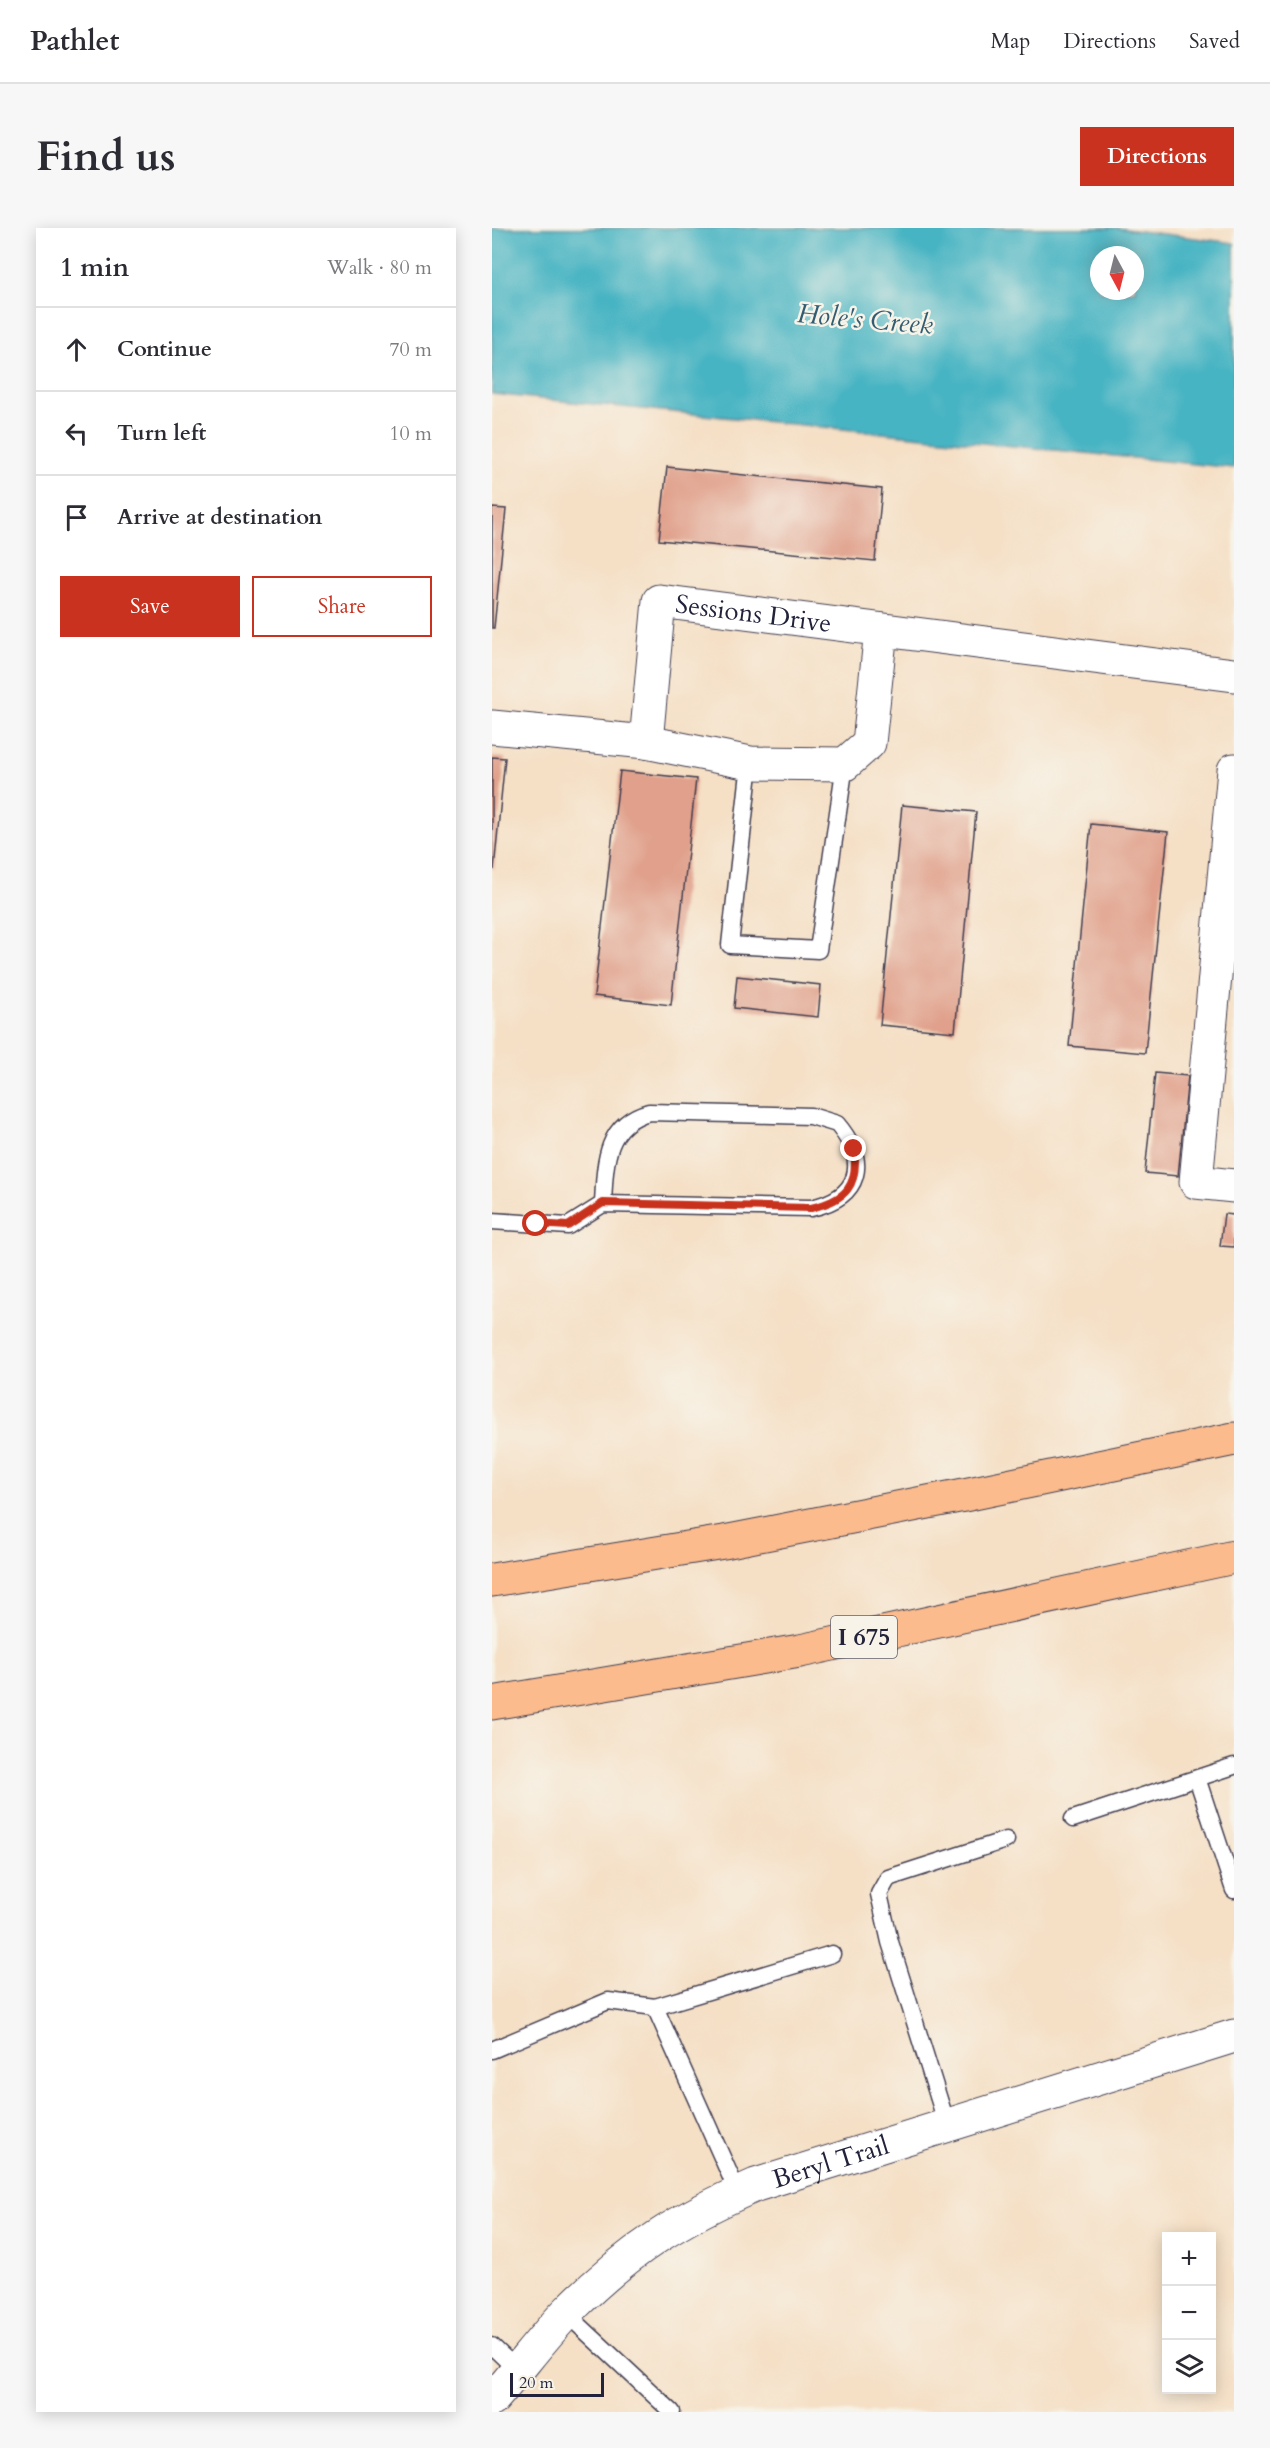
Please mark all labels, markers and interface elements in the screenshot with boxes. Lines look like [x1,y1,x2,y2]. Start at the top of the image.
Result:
text: Pathlet [30,22,119,60]
text: Map [990,27,1030,56]
text: Directions [1063,27,1156,56]
text: Saved [1189,27,1240,56]
button: Directions [1080,127,1234,186]
text: Find us [36,128,176,185]
north arrow [1090,246,1144,300]
text: 1 min [60,250,129,285]
text: Walk · 80 m [327,254,432,281]
water label: Hole's Creek [796,295,935,344]
icon: ahead [60,333,93,366]
text: Continue [117,334,212,364]
text: 70 m [389,336,432,363]
icon: left [60,417,93,450]
text: Turn left [117,418,206,448]
text: 10 m [389,420,432,447]
icon: arrive [60,501,93,534]
text: Arrive at destination [117,502,322,532]
button: Save [60,576,240,637]
button: Share [252,576,432,637]
street label: Sessions Drive [673,586,834,641]
route end [840,1135,866,1161]
route start [522,1210,548,1236]
road number: I 675 [831,1616,897,1658]
street label: Beryl Trail [768,2128,894,2197]
map controls [1162,2232,1216,2394]
button: + [1162,2232,1216,2286]
button: − [1162,2286,1216,2340]
button: layers [1162,2340,1216,2394]
scale bar [510,2370,604,2398]
text: 20 m [519,2372,553,2394]

